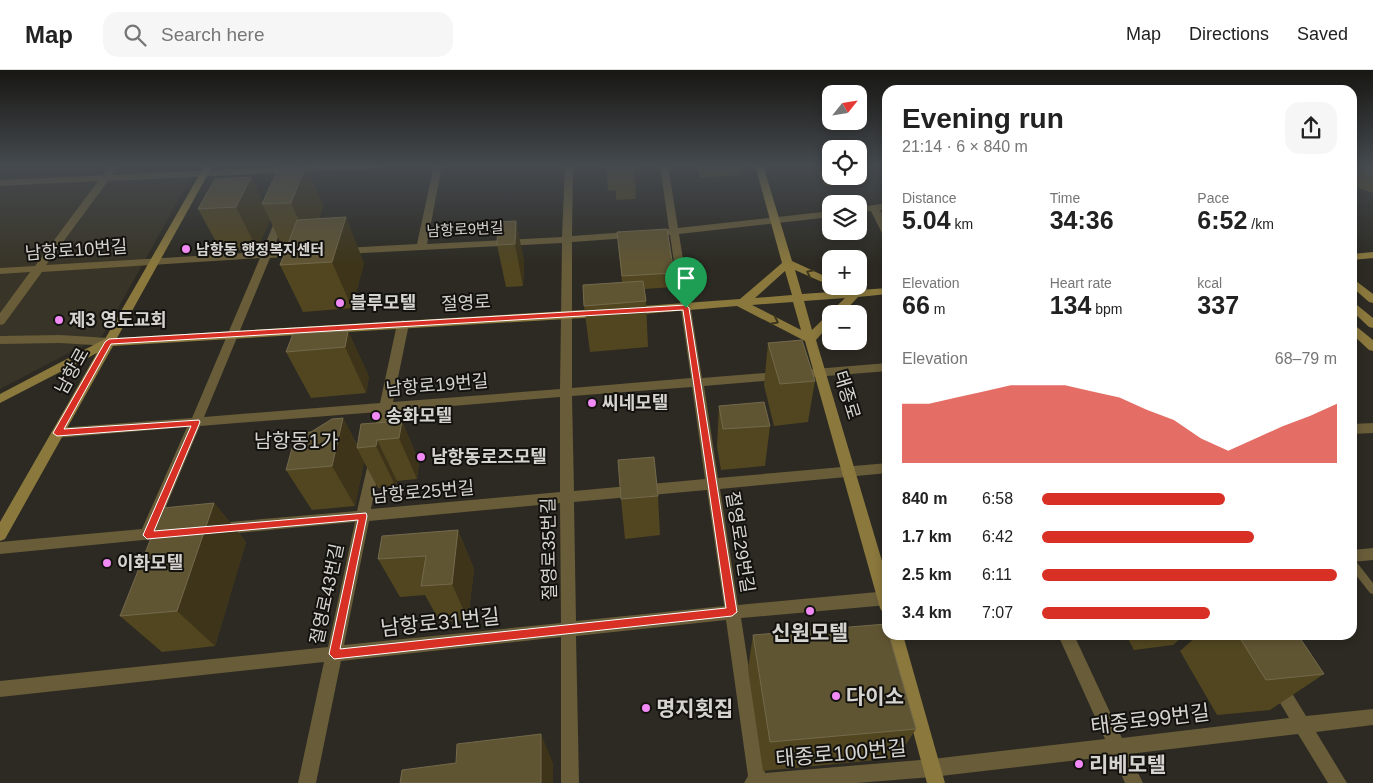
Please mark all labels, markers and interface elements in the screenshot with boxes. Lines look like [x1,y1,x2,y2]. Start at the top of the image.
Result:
search box [103,12,453,57]
text: Map [25,21,73,48]
icon: search [121,21,149,49]
text: Search here [161,24,265,45]
text: Map [1126,24,1161,44]
text: Directions [1189,24,1269,44]
text: Saved [1297,24,1348,44]
north arrow [822,85,868,130]
map controls [822,85,867,350]
button: share [1285,102,1337,154]
text: Evening run [902,103,1064,134]
text: 21:14 · 6 × 840 m [902,138,1028,155]
button: locate [822,140,867,185]
text: Distance [902,190,956,206]
text: Time [1050,190,1080,206]
text: Pace [1197,190,1229,206]
button: layers [822,195,867,240]
text: 5.04 [902,206,951,234]
text: 34:36 [1050,206,1114,234]
text: 6:52 [1197,206,1247,234]
text: km [951,216,973,232]
text: /km [1247,216,1274,232]
street label: 남항로9번길 [426,218,504,240]
street label: 남항로10번길 [24,236,128,264]
place label: 남항동 행정복지센터 [196,241,324,258]
marker: 남항동 행정복지센터 [180,243,192,255]
button: + [822,250,867,295]
pin [665,257,707,308]
icon: arrive [672,264,700,292]
one-way arrow [806,269,815,279]
text: Elevation [902,275,960,291]
text: Heart rate [1050,275,1112,291]
text: kcal [1197,275,1222,291]
text: 66 [902,291,930,319]
text: 134 [1050,291,1091,319]
text: 337 [1197,291,1239,319]
street label: 절영로 [441,292,491,314]
place label: 블루모텔 [350,293,416,313]
marker: 블루모텔 [334,297,346,309]
text: m [930,301,945,317]
text: bpm [1091,301,1123,317]
button: − [822,305,867,350]
place label: 제3 영도교회 [69,310,167,330]
marker: 제3 영도교회 [53,314,65,326]
one-way arrow [770,315,779,325]
street label: 남항로 [51,344,93,398]
text: Elevation [902,350,968,367]
text: 68–79 m [1275,350,1337,367]
street label: 태종로 [830,368,864,422]
street label: 남항로19번길 [385,371,489,399]
place label: 씨네모텔 [602,393,668,413]
marker: 씨네모텔 [586,397,598,409]
place label: 송화모텔 [386,406,452,426]
marker: 송화모텔 [370,410,382,422]
district label: 남항동1가 [254,430,338,452]
place label: 남항동로즈모텔 [431,447,547,467]
marker: 남항동로즈모텔 [415,451,427,463]
street label: 남항로25번길 [371,478,475,506]
street label: 절영로29번길 [722,490,758,594]
text: 840 m [902,490,947,507]
text: 6:58 [982,490,1013,507]
street label: 절영로35번길 [538,497,560,601]
text: 1.7 km [902,528,952,545]
text: 6:42 [982,528,1013,545]
street label: 절영로43번길 [307,542,347,646]
place label: 이화모텔 [117,553,183,573]
marker: 이화모텔 [101,557,113,569]
text: 2.5 km [902,566,952,583]
text: 6:11 [982,566,1012,583]
street label: 남항로31번길 [379,604,501,640]
text: 3.4 km [902,604,952,621]
text: 7:07 [982,604,1013,621]
marker: 신원모텔 [804,605,816,617]
place label: 신원모텔 [771,621,849,644]
place label: 다이소 [846,685,904,708]
marker: 다이소 [830,690,842,702]
place label: 명지횟집 [656,697,733,720]
street label: 태종로99번길 [1089,700,1211,738]
marker: 명지횟집 [640,702,652,714]
street label: 태종로100번길 [774,736,908,770]
place label: 리베모텔 [1089,753,1166,776]
marker: 리베모텔 [1073,758,1085,770]

